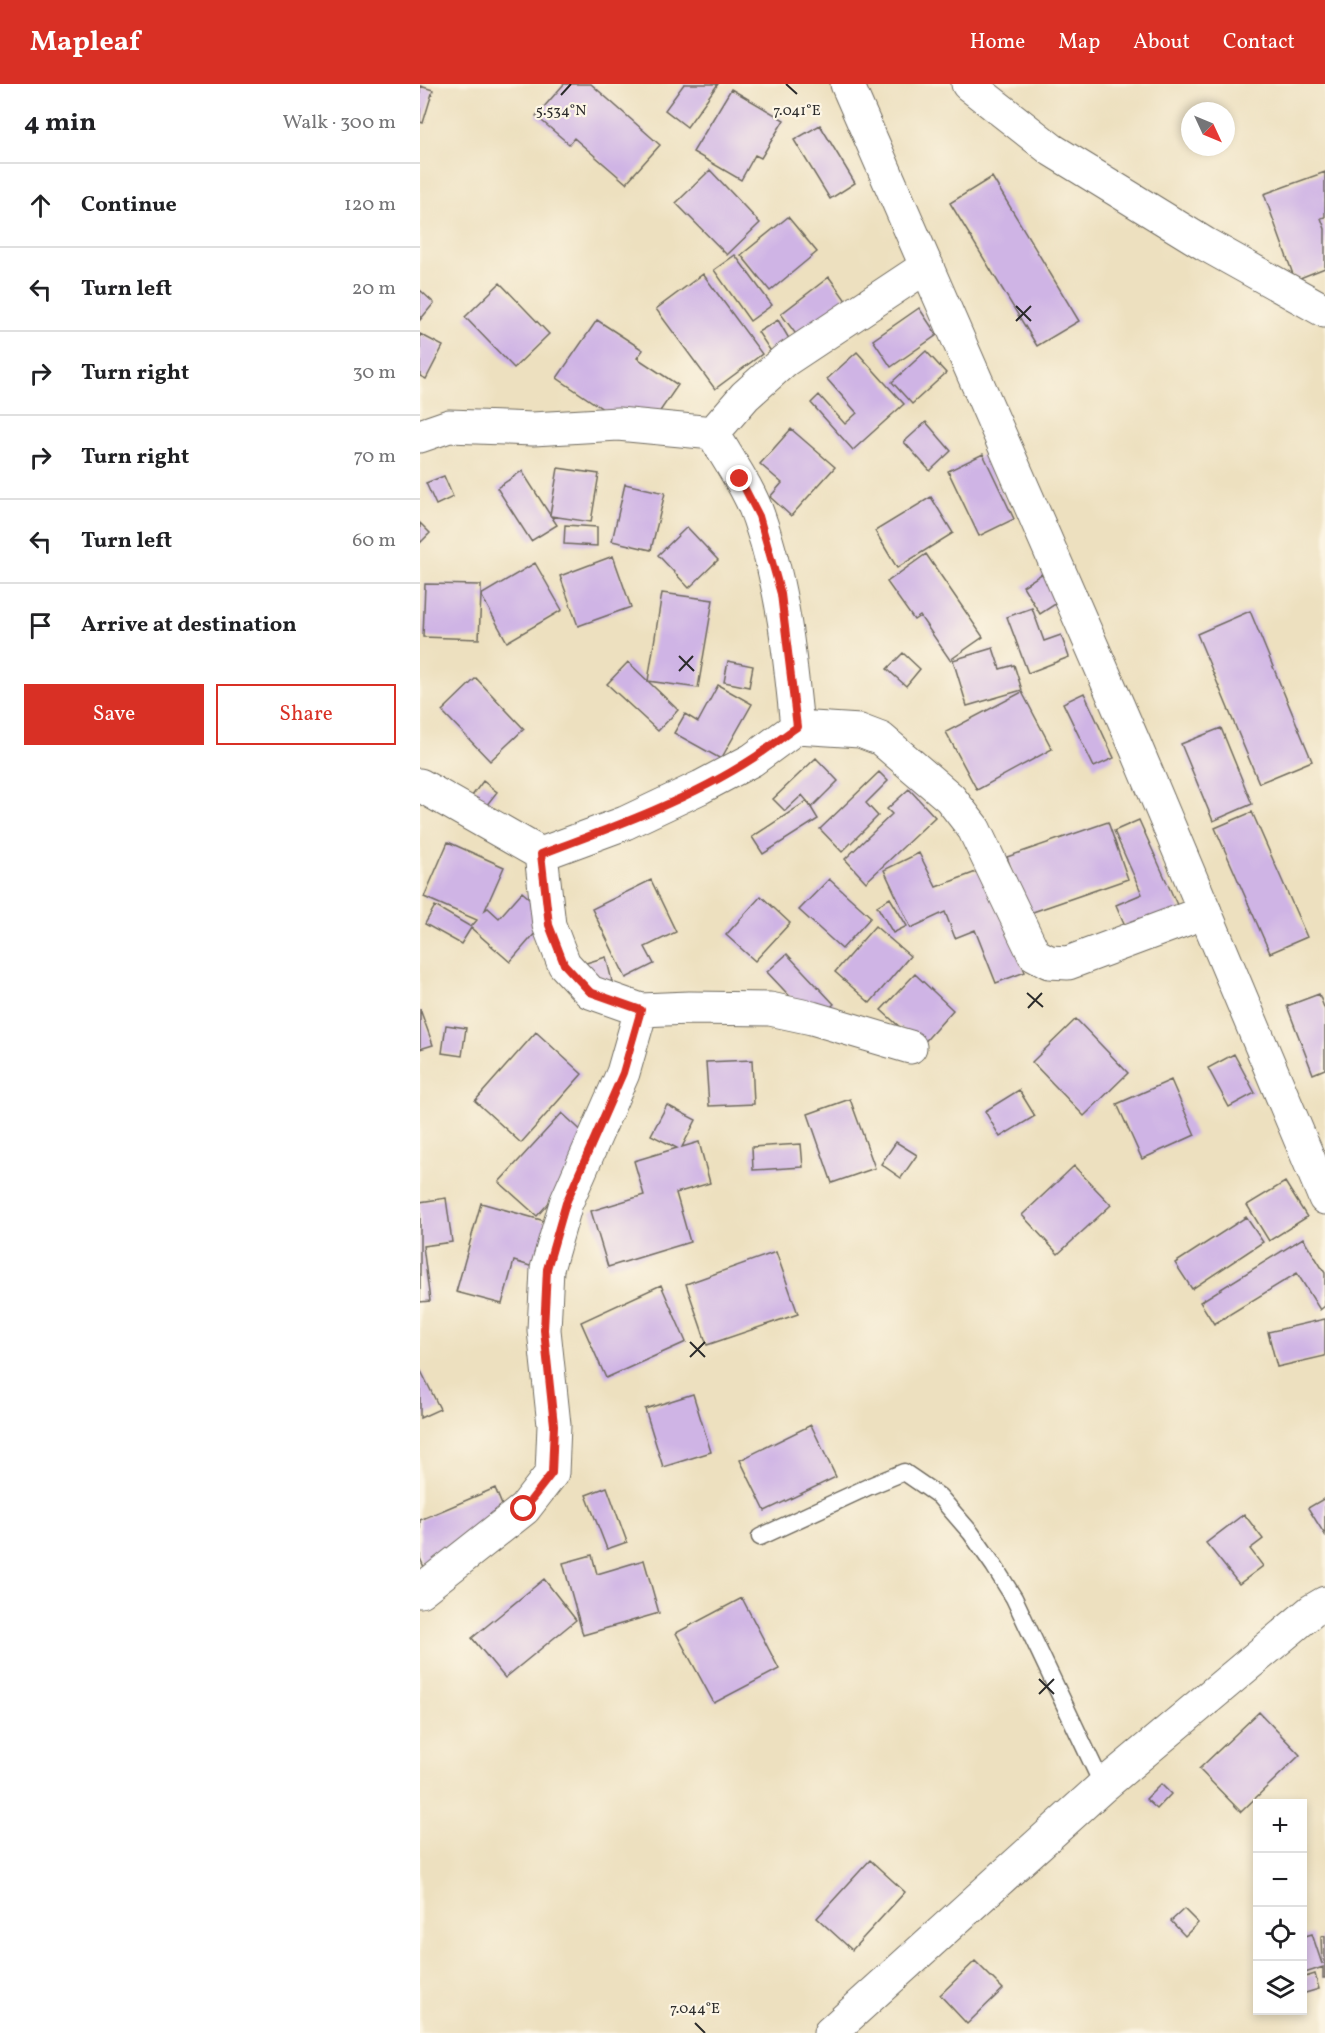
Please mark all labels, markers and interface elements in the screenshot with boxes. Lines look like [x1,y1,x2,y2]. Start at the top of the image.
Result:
text: Mapleaf [30,23,140,62]
text: Home [970,28,1025,57]
text: Map [1058,28,1100,57]
text: About [1133,28,1190,57]
text: Contact [1223,28,1295,57]
text: 5.534°N [536,101,586,122]
text: 7.041°E [773,101,821,122]
north arrow [1181,102,1235,156]
text: 4 min [24,105,96,141]
text: Walk · 300 m [283,109,396,137]
icon: ahead [24,189,57,222]
text: Continue [81,190,177,221]
text: 120 m [344,191,396,219]
icon: left [24,273,57,306]
text: Turn left [81,274,172,305]
text: 20 m [352,275,396,303]
icon: right [24,357,57,390]
text: Turn right [81,358,189,389]
text: 30 m [352,359,396,387]
icon: right [24,441,57,474]
text: Turn right [81,442,189,473]
text: 70 m [353,443,396,471]
route end [726,465,752,491]
icon: left [24,525,57,558]
text: Turn left [81,526,172,557]
text: 60 m [352,527,396,555]
icon: arrive [24,609,57,642]
text: Arrive at destination [81,610,297,641]
button: Save [24,684,204,745]
button: Share [216,684,396,745]
route start [510,1495,536,1521]
map controls [1253,1799,1307,2015]
button: + [1253,1799,1307,1853]
button: − [1253,1853,1307,1907]
button: locate [1253,1907,1307,1961]
button: layers [1253,1961,1307,2015]
text: 7.044°E [670,1999,720,2020]

